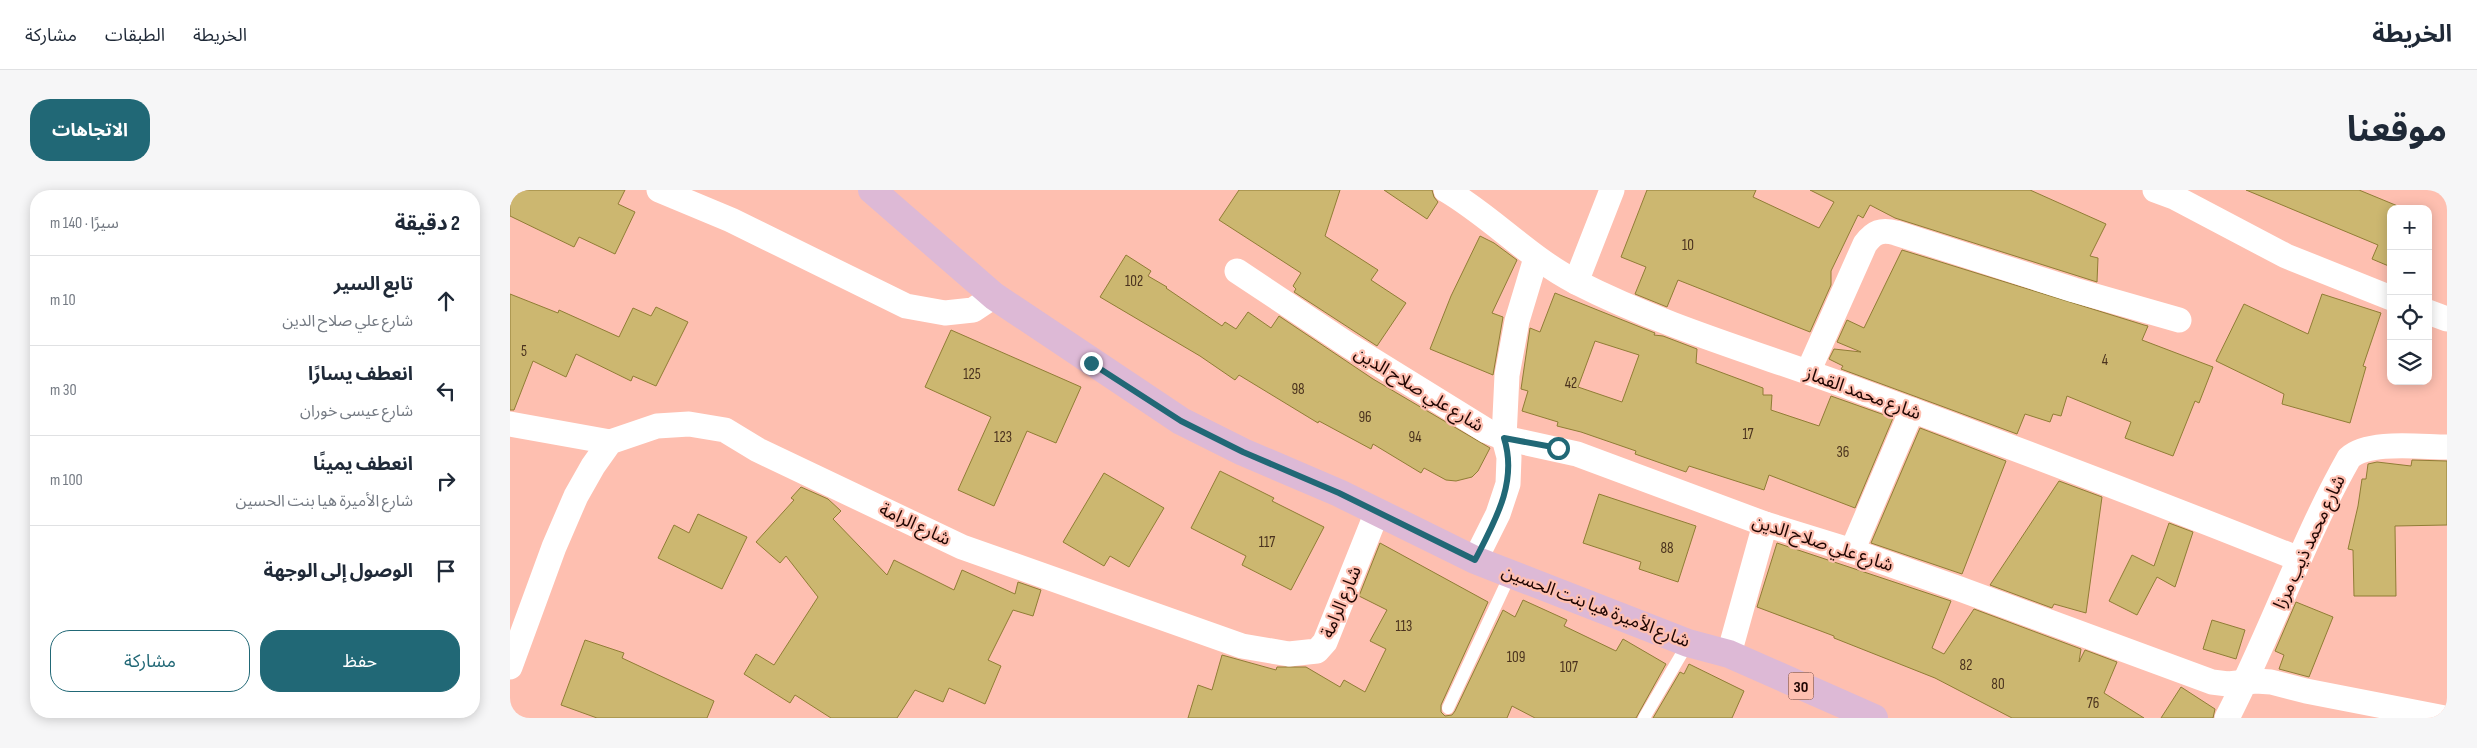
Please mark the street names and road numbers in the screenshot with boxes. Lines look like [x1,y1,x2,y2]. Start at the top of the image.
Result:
street label: شارع علي صلاح الدين [1349,343,1487,439]
street label: شارع محمد القماز [1800,362,1924,427]
street label: شارع محمد ذيب مرزا [2269,472,2352,614]
street label: شارع الرامة [875,499,954,553]
street label: شارع علي صلاح الدين [1749,511,1896,579]
street label: شارع الأميرة هيا بنت الحسين [1498,561,1693,655]
street label: شارع الرامة [1317,563,1369,642]
road number: 30 [1788,672,1814,700]

